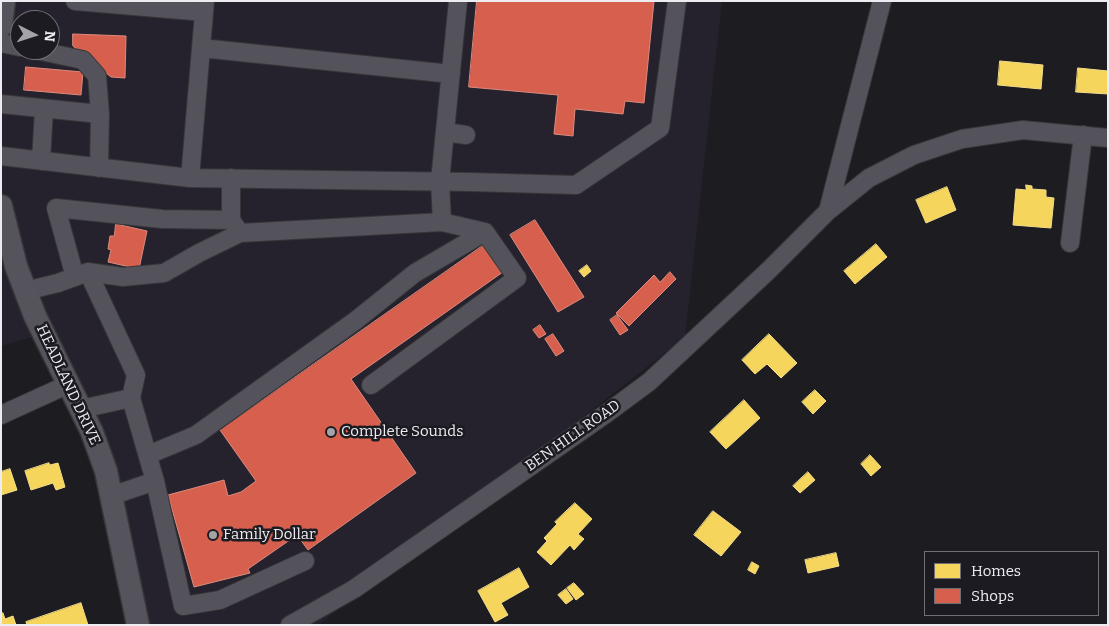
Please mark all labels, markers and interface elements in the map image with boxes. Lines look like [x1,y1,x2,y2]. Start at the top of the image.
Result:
north arrow [10,10,60,60]
text: N [41,30,58,42]
street label: HEADLAND DRIVE [32,322,104,448]
street label: BEN HILL ROAD [522,397,624,475]
place label: Complete Sounds [341,423,463,441]
marker: Complete Sounds [325,426,337,438]
place label: Family Dollar [223,526,316,544]
marker: Family Dollar [207,529,219,541]
legend [924,551,1099,616]
text: Homes [971,562,1021,580]
text: Shops [971,587,1014,605]

